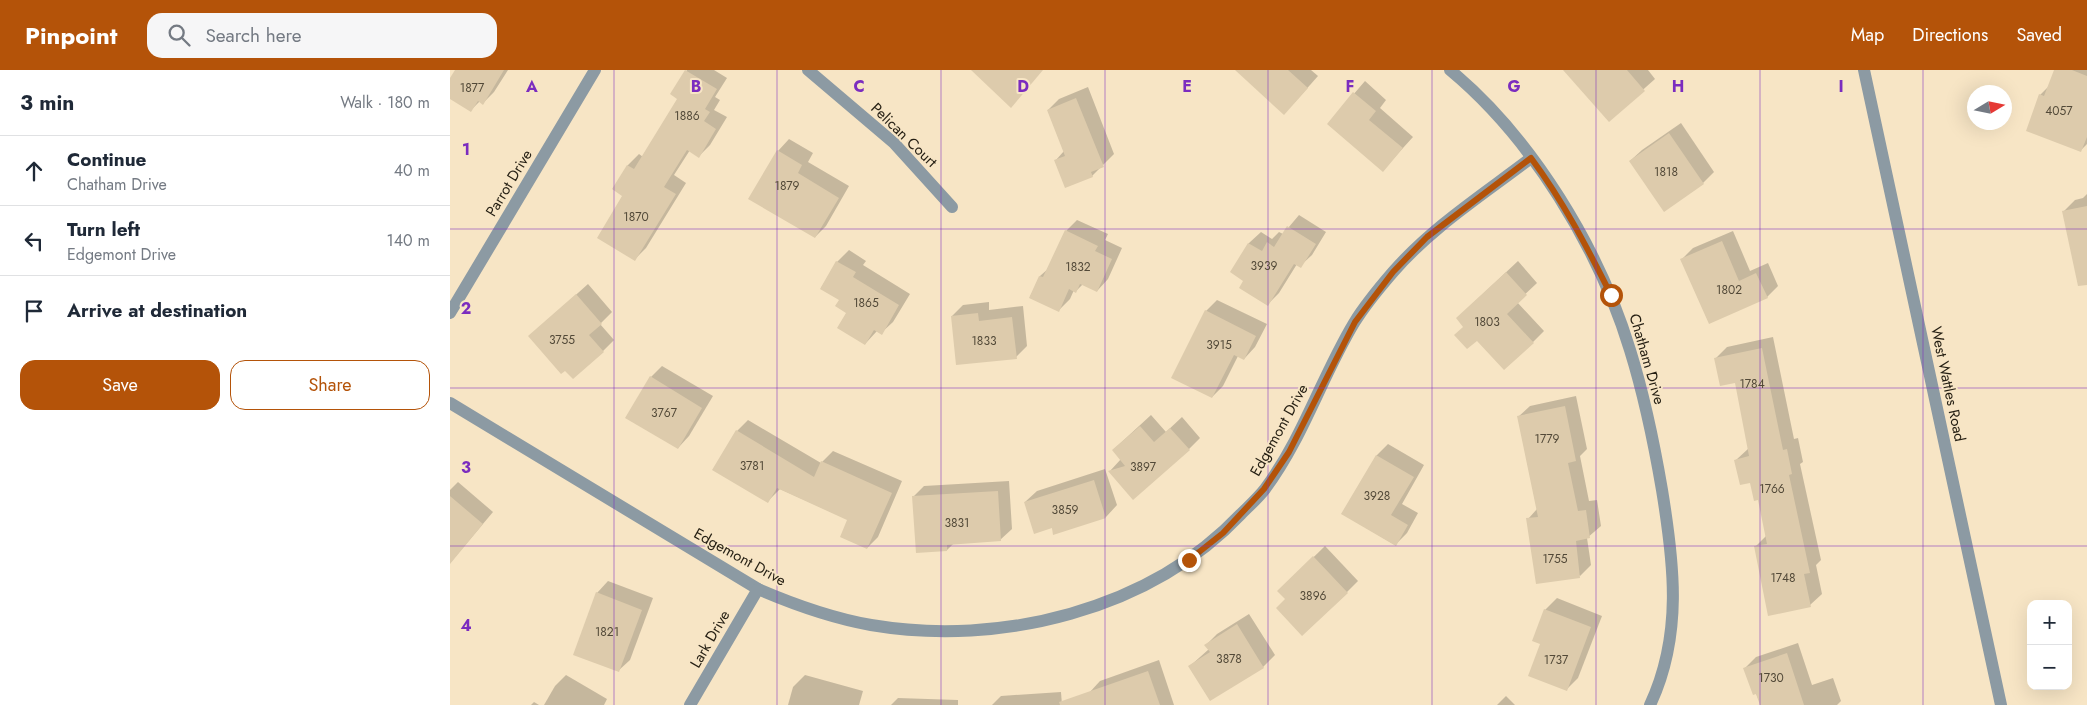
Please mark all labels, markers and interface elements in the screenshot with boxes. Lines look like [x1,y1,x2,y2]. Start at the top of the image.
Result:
search box [147,13,497,58]
text: Pinpoint [25,18,117,53]
icon: search [165,21,193,49]
text: Search here [205,22,302,49]
text: Map [1851,22,1884,48]
text: Directions [1912,22,1988,48]
text: Saved [2016,22,2062,48]
text: A [525,75,538,98]
text: B [691,75,701,98]
text: C [853,75,865,98]
text: D [1017,75,1029,98]
text: E [1182,75,1192,98]
text: F [1346,75,1354,98]
text: G [1507,75,1521,98]
text: H [1672,75,1684,98]
text: I [1838,75,1844,98]
house number: 1877 [460,79,485,97]
north arrow [1967,85,2012,130]
text: 3 min [20,88,74,118]
text: Walk · 180 m [340,91,430,114]
street label: Pelican Court [866,98,942,173]
house number: 4057 [2045,102,2073,120]
house number: 1886 [674,107,700,125]
text: 1 [462,138,470,161]
street label: Parrot Drive [480,145,538,221]
text: Continue [67,146,146,173]
icon: ahead [20,157,48,185]
text: 40 m [394,159,430,182]
house number: 1818 [1654,163,1678,181]
text: Chatham Drive [67,173,167,196]
house number: 1879 [775,177,800,195]
house number: 1870 [623,208,649,226]
text: Turn left [67,216,140,243]
icon: left [20,227,48,255]
text: 140 m [387,229,430,252]
text: Edgemont Drive [67,243,176,266]
house number: 3939 [1251,257,1278,275]
house number: 1832 [1065,258,1091,276]
house number: 1802 [1716,281,1742,299]
route start [1600,284,1623,307]
house number: 1865 [853,294,879,312]
icon: arrive [20,297,48,325]
text: Arrive at destination [67,297,247,324]
text: 2 [461,297,471,320]
street label: Chatham Drive [1624,311,1671,407]
house number: 1803 [1474,313,1500,331]
street label: West Wattles Road [1925,324,1971,444]
house number: 3755 [549,331,575,349]
house number: 1833 [971,332,997,350]
house number: 3915 [1206,336,1232,354]
button: Save [20,360,220,410]
button: Share [230,360,430,410]
house number: 1784 [1739,375,1765,393]
street label: Edgemont Drive [1245,380,1314,480]
house number: 3767 [651,404,678,422]
house number: 1779 [1535,430,1560,448]
text: 3 [461,456,471,479]
house number: 3781 [740,457,764,475]
house number: 3897 [1130,458,1157,476]
house number: 1766 [1759,480,1785,498]
house number: 3928 [1364,487,1390,505]
house number: 3859 [1052,501,1078,519]
house number: 3831 [944,514,970,532]
street label: Edgemont Drive [690,523,790,592]
route end [1178,549,1201,572]
house number: 1755 [1542,550,1568,568]
house number: 1748 [1770,569,1796,587]
house number: 3896 [1300,587,1327,605]
map controls [2027,600,2072,690]
button: + [2027,600,2072,645]
street label: Lark Drive [685,606,736,672]
text: 4 [460,614,472,637]
house number: 1821 [595,623,619,641]
button: − [2027,645,2072,690]
house number: 3878 [1216,650,1242,668]
house number: 1737 [1544,651,1569,669]
house number: 1730 [1758,669,1784,687]

